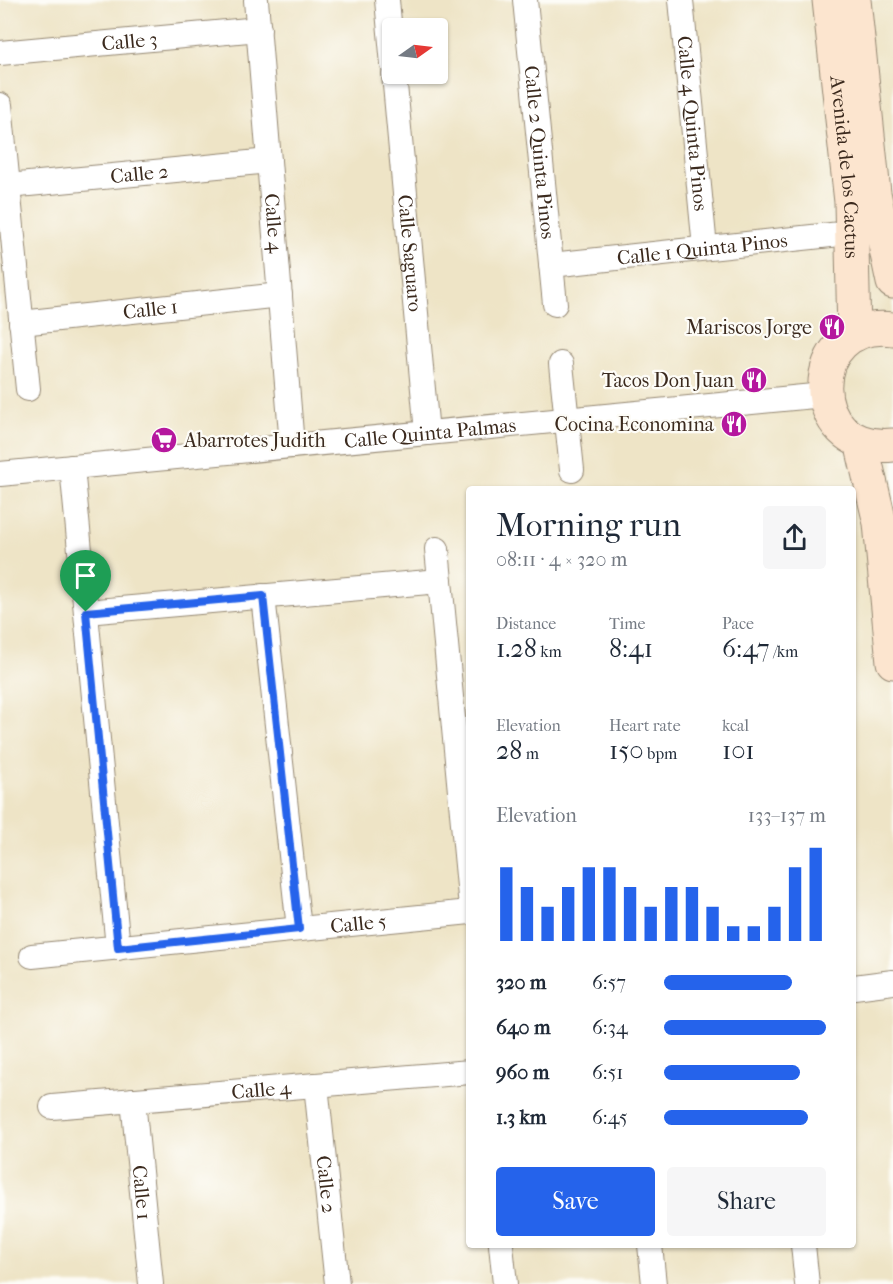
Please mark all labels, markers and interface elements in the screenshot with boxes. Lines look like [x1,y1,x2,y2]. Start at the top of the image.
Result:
north arrow [382,18,448,84]
map controls [382,18,448,84]
street label: Calle 3 [100,27,158,55]
street label: Calle 4 Quinta Pinos [673,35,713,212]
street label: Calle 2 Quinta Pinos [520,64,560,240]
street label: Avenida de los Cactus [826,74,864,259]
street label: Calle 2 [109,159,169,188]
street label: Calle 4 [260,193,288,255]
street label: Calle Saguaro [394,194,427,313]
street label: Calle 1 Quinta Pinos [616,228,788,269]
street label: Calle 1 [122,295,179,323]
restaurant icon: Mariscos Jorge [817,312,847,342]
place label: Mariscos Jorge [686,316,812,339]
restaurant icon: Tacos Don Juan [739,365,769,395]
place label: Tacos Don Juan [602,369,734,392]
restaurant icon: Cocina Economina [719,409,749,439]
street label: Calle Quinta Palmas [343,413,517,452]
place label: Cocina Economina [555,413,715,436]
supermarket icon: Abarrotes Judith [149,425,179,455]
place label: Abarrotes Judith [183,429,327,452]
text: Morning run [496,506,681,545]
button: share [763,506,826,569]
text: 08:11 · 4 × 320 m [496,548,627,571]
pin [60,550,111,612]
icon: arrive [69,559,102,592]
text: Distance [496,614,556,633]
text: Time [609,614,645,633]
text: Pace [722,614,754,633]
text: 1.28 [496,633,537,664]
text: 8:41 [609,633,653,664]
text: 6:47 [722,633,770,664]
text: km [537,642,562,661]
text: /km [770,642,798,661]
text: Elevation [496,716,561,735]
text: Heart rate [609,716,681,735]
text: kcal [722,716,749,735]
text: 28 [496,735,522,766]
text: 150 [609,735,644,766]
text: 101 [722,735,755,766]
text: m [522,744,539,763]
text: bpm [644,744,677,763]
text: Elevation [496,804,577,827]
text: 133–137 m [748,804,826,827]
street label: Calle 5 [329,909,388,937]
text: 320 m [496,971,546,994]
text: 6:57 [592,971,626,994]
text: 640 m [496,1016,551,1039]
text: 6:34 [592,1016,628,1039]
text: 960 m [496,1061,549,1084]
text: 6:51 [592,1061,623,1084]
street label: Calle 4 [231,1075,293,1103]
text: 1.3 km [496,1106,546,1129]
text: 6:45 [592,1106,628,1129]
street label: Calle 2 [312,1154,341,1215]
street label: Calle 1 [128,1164,156,1221]
button: Save [496,1167,655,1236]
button: Share [667,1167,826,1236]

